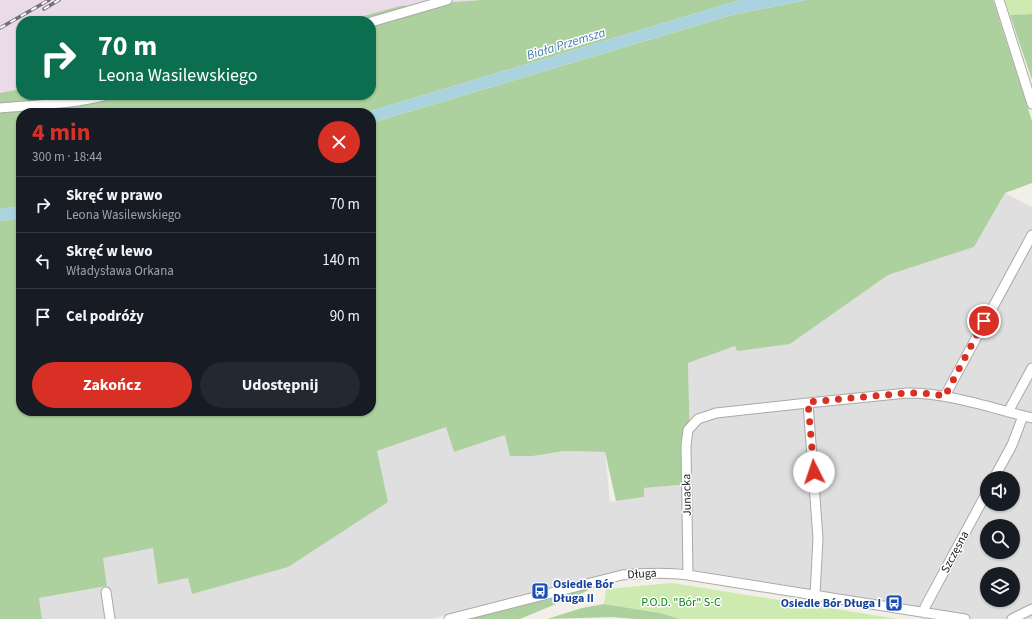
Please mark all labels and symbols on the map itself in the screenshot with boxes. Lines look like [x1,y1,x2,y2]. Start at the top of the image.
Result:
water label: Biała Przemsza [524,23,608,65]
pin [967,304,1001,338]
position arrow [793,451,835,493]
street label: Junacka [678,474,696,516]
street label: Szczęsna [937,528,973,576]
street label: Długa [627,564,657,584]
place label: Osiedle Bór Długa II [553,576,614,607]
bus stop icon: Osiedle Bór Długa II [530,581,550,601]
bus stop icon: Osiedle Bór Długa I [884,593,904,613]
park label: P.O.D. "Bór" S-C [641,594,721,611]
place label: Osiedle Bór Długa I [781,595,881,612]

